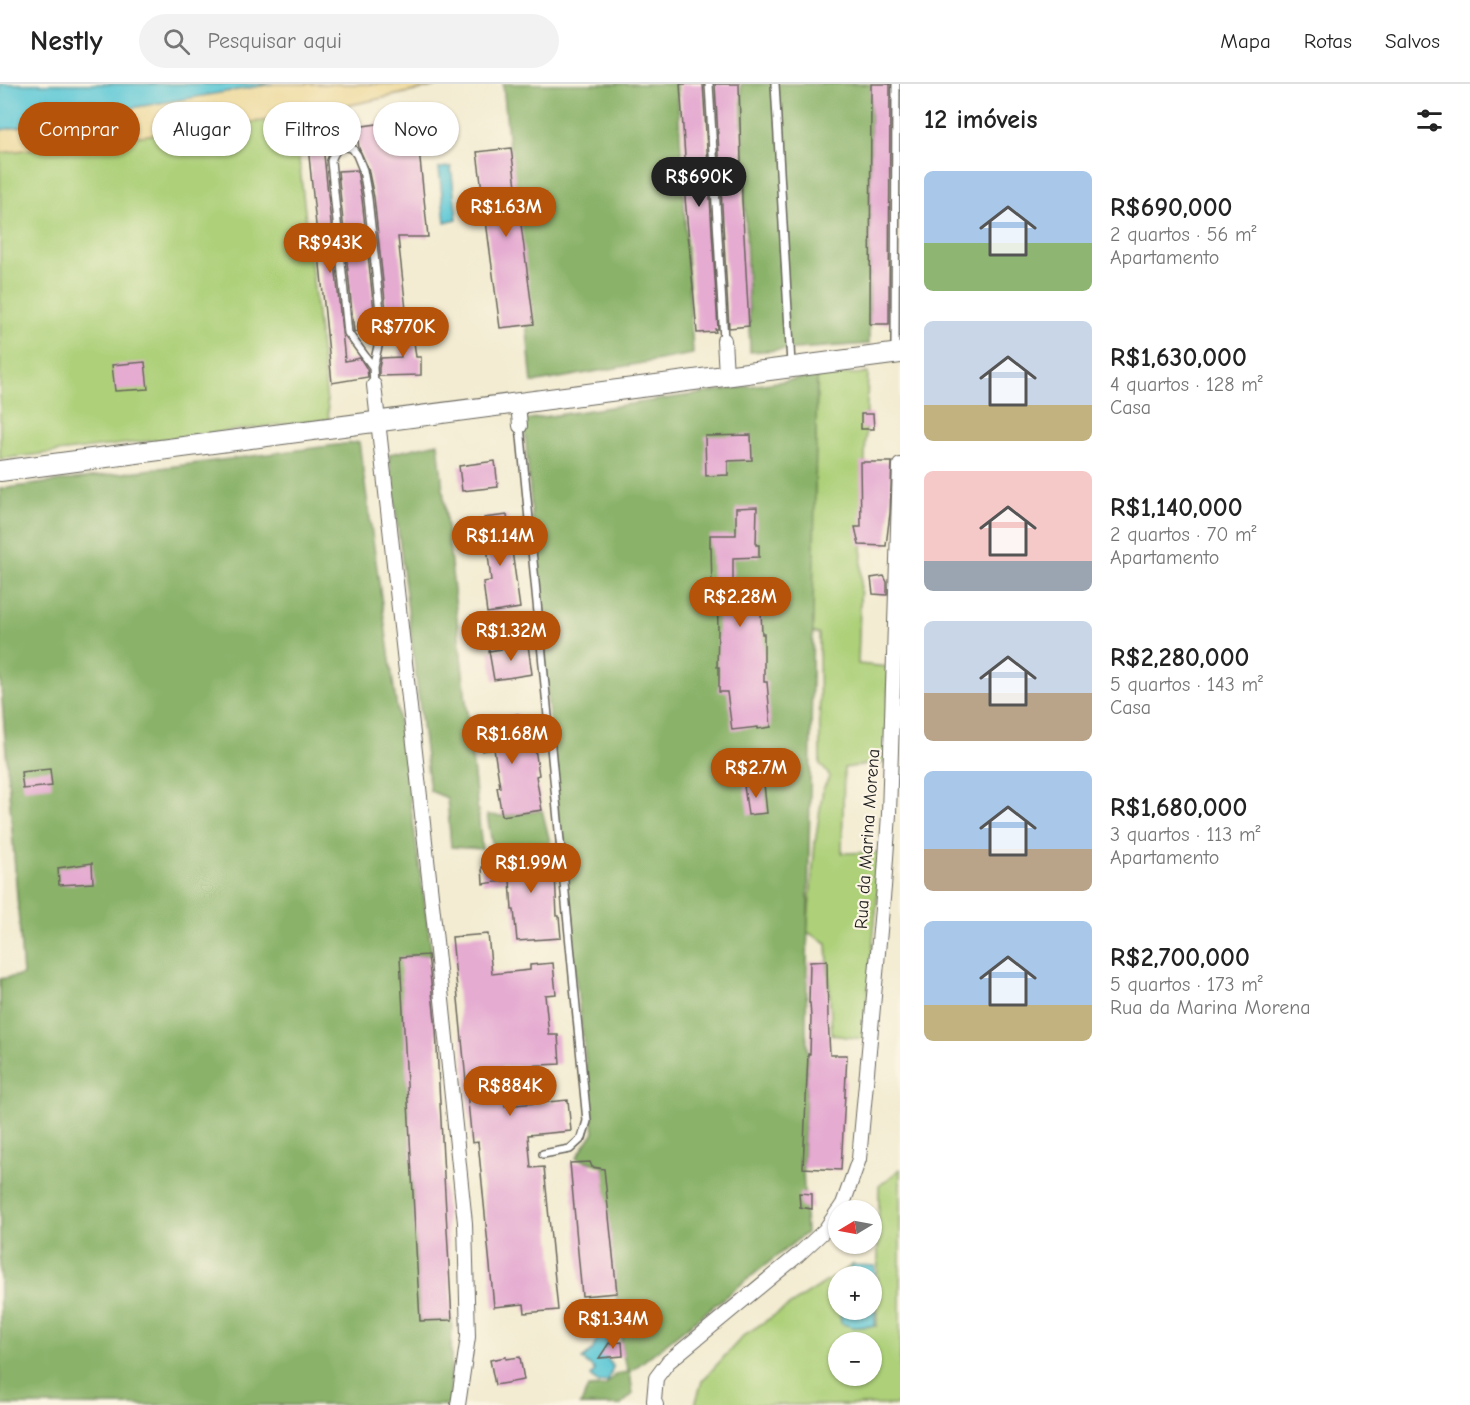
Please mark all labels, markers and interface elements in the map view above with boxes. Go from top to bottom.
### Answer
search box [139,14,559,68]
text: Nestly [30,25,103,57]
icon: search [160,25,193,58]
text: Pesquisar aqui [208,28,342,54]
text: Mapa [1220,29,1271,53]
text: Rotas [1304,29,1352,53]
text: Salvos [1385,29,1440,53]
chip: Comprar [18,102,140,156]
chip: Alugar [152,102,251,156]
chip: Filtros [263,102,361,156]
chip: Novo [373,102,459,156]
icon: filters [1413,104,1446,137]
text: 12 imóveis [924,105,1038,135]
pin: R$690K [650,157,748,208]
text: R$690K [665,165,733,188]
pin: R$1.63M [451,187,561,238]
text: R$690,000 [1110,193,1232,223]
text: R$1.63M [470,195,542,218]
icon: home [972,195,1044,267]
pin: R$943K [281,223,379,274]
text: 2 quartos · 56 m² [1110,223,1257,246]
text: R$943K [298,231,362,254]
text: Apartamento [1110,246,1219,269]
pin: R$770K [354,307,452,358]
text: R$770K [371,315,435,338]
text: R$1,630,000 [1110,343,1247,373]
icon: home [972,345,1044,417]
text: 4 quartos · 128 m² [1110,373,1263,396]
text: Casa [1110,396,1151,419]
text: R$1,140,000 [1110,493,1243,523]
icon: home [972,495,1044,567]
pin: R$1.14M [445,516,555,567]
text: 2 quartos · 70 m² [1110,523,1257,546]
text: R$1.14M [466,524,534,547]
text: Apartamento [1110,546,1219,569]
pin: R$2.28M [685,577,795,628]
text: R$2.28M [703,585,777,608]
pin: R$1.32M [456,611,566,662]
text: R$1.32M [475,619,547,642]
text: R$2,280,000 [1110,643,1249,673]
icon: home [972,645,1044,717]
text: 5 quartos · 143 m² [1110,673,1263,696]
text: Casa [1110,696,1151,719]
pin: R$1.68M [457,714,567,765]
text: R$1.68M [476,722,548,745]
pin: R$2.7M [707,748,805,799]
street label: Rua da Marina Morena [851,748,884,930]
text: R$2.7M [725,756,787,779]
text: R$1,680,000 [1110,793,1247,823]
icon: home [972,795,1044,867]
text: 3 quartos · 113 m² [1110,823,1261,846]
pin: R$1.99M [476,843,586,894]
text: Apartamento [1110,846,1219,869]
text: R$1.99M [495,851,567,874]
text: R$2,700,000 [1110,943,1250,973]
icon: home [972,945,1044,1017]
text: 5 quartos · 173 m² [1110,973,1263,996]
text: Rua da Marina Morena [1110,996,1311,1019]
pin: R$884K [461,1066,559,1117]
text: R$884K [478,1074,542,1097]
north arrow [828,1200,882,1254]
map controls [828,1200,882,1386]
button: + [828,1266,882,1320]
pin: R$1.34M [558,1299,668,1350]
text: R$1.34M [578,1307,648,1330]
button: − [828,1332,882,1386]

